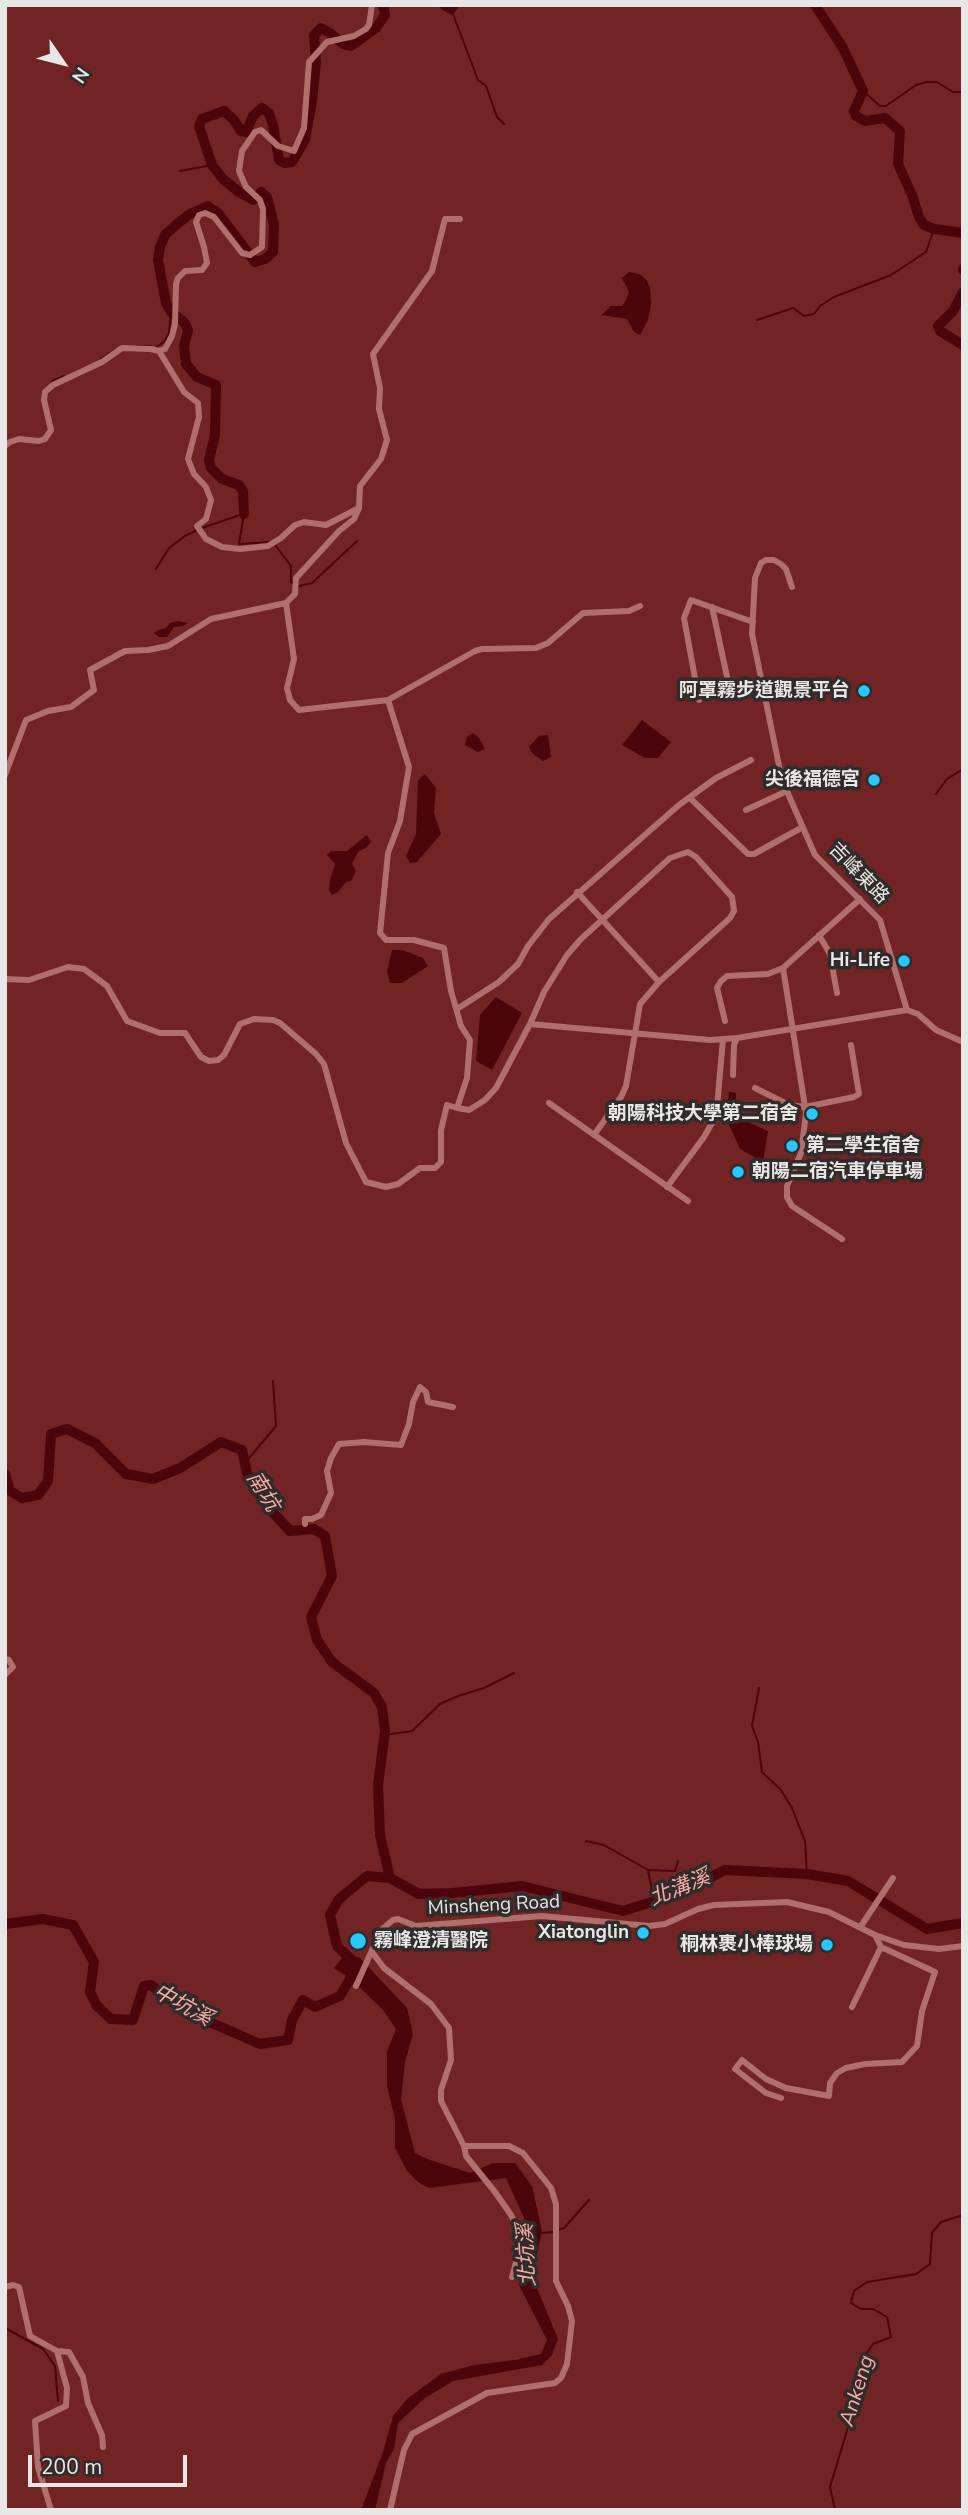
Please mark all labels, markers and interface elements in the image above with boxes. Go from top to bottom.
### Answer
north arrow [28,28,98,98]
text: N [65,62,95,88]
place label: 阿罩霧步道觀景平台 [679,680,850,702]
marker: 阿罩霧步道觀景平台 [856,683,872,699]
place label: 尖後福德宮 [765,769,860,791]
marker: 尖後福德宮 [866,772,882,788]
street label: 吉峰東路 [823,839,893,909]
place label: Hi-Life [830,950,890,972]
marker: Hi-Life [896,953,912,969]
place label: 朝陽科技大學第二宿舍 [608,1103,798,1125]
marker: 朝陽科技大學第二宿舍 [804,1106,820,1122]
place label: 第二學生宿舍 [806,1135,920,1157]
marker: 第二學生宿舍 [784,1138,800,1154]
place label: 朝陽二宿汽車停車場 [752,1161,923,1183]
marker: 朝陽二宿汽車停車場 [730,1164,746,1180]
water label: 南坑 [240,1468,284,1516]
water label: 北溝溪 [646,1866,714,1912]
street label: Minsheng Road [427,1891,561,1921]
place label: Xiatonglin [538,1922,629,1944]
marker: Xiatonglin [635,1925,651,1941]
place label: 霧峰澄清醫院 [374,1930,488,1952]
marker: 霧峰澄清醫院 [348,1931,368,1951]
place label: 桐林裹小棒球場 [680,1934,813,1956]
marker: 桐林裹小棒球場 [819,1937,835,1953]
water label: 中坑溪 [148,1980,216,2032]
water label: 北坑溪 [514,2223,542,2287]
water label: Ankeng [835,2352,881,2430]
scale bar [32,2442,191,2486]
text: 200 m [41,2453,102,2481]

